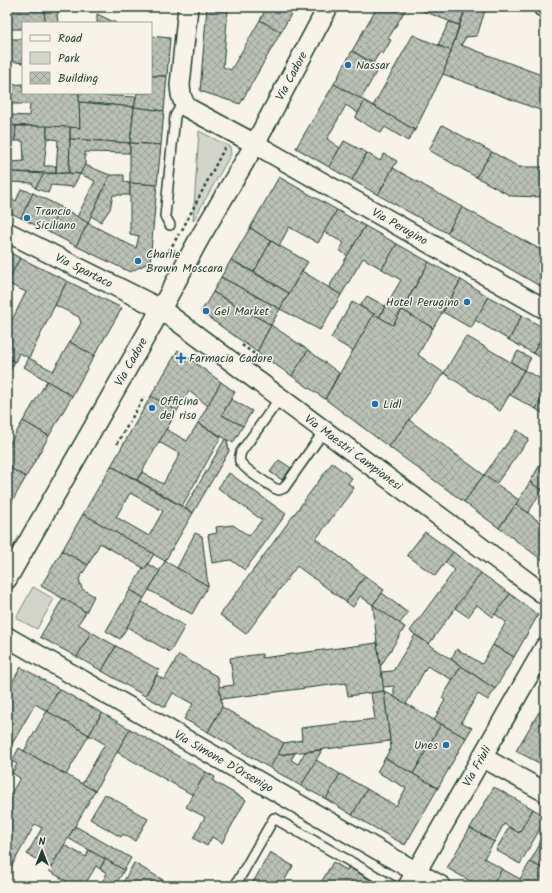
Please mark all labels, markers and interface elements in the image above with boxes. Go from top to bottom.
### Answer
legend [22,22,152,94]
text: Road [58,29,83,48]
street label: Via Cadore [270,47,313,104]
text: Park [58,49,80,68]
place label: Nassar [356,56,391,75]
marker: Nassar [343,60,353,70]
text: Building [58,69,98,88]
place label: Trancio Siciliano [35,202,76,235]
street label: Via Perugino [368,203,431,250]
marker: Trancio Siciliano [22,213,32,223]
place label: Charlie Brown Moscara [146,245,223,278]
street label: Via Spartaco [52,248,116,293]
marker: Charlie Brown Moscara [133,256,143,266]
place label: Hotel Perugino [386,293,459,312]
marker: Hotel Perugino [462,297,472,307]
place label: Gel Market [214,302,270,321]
marker: Gel Market [201,306,211,316]
street label: Via Cadore [109,333,153,390]
place label: Farmacia Cadore [189,349,273,368]
marker: Farmacia Cadore [176,353,186,363]
place label: Officina del riso [160,392,199,425]
place label: Lidl [383,395,401,414]
marker: Lidl [370,399,380,409]
marker: Officina del riso [147,403,157,413]
street label: Via Maestri Campionesi [300,409,407,496]
street label: Via Simone D'Orsenigo [170,725,277,798]
place label: Unes [414,736,438,755]
marker: Unes [441,740,451,750]
street label: Via Friuli [457,741,496,790]
north arrow [22,831,62,871]
text: N [39,833,46,851]

